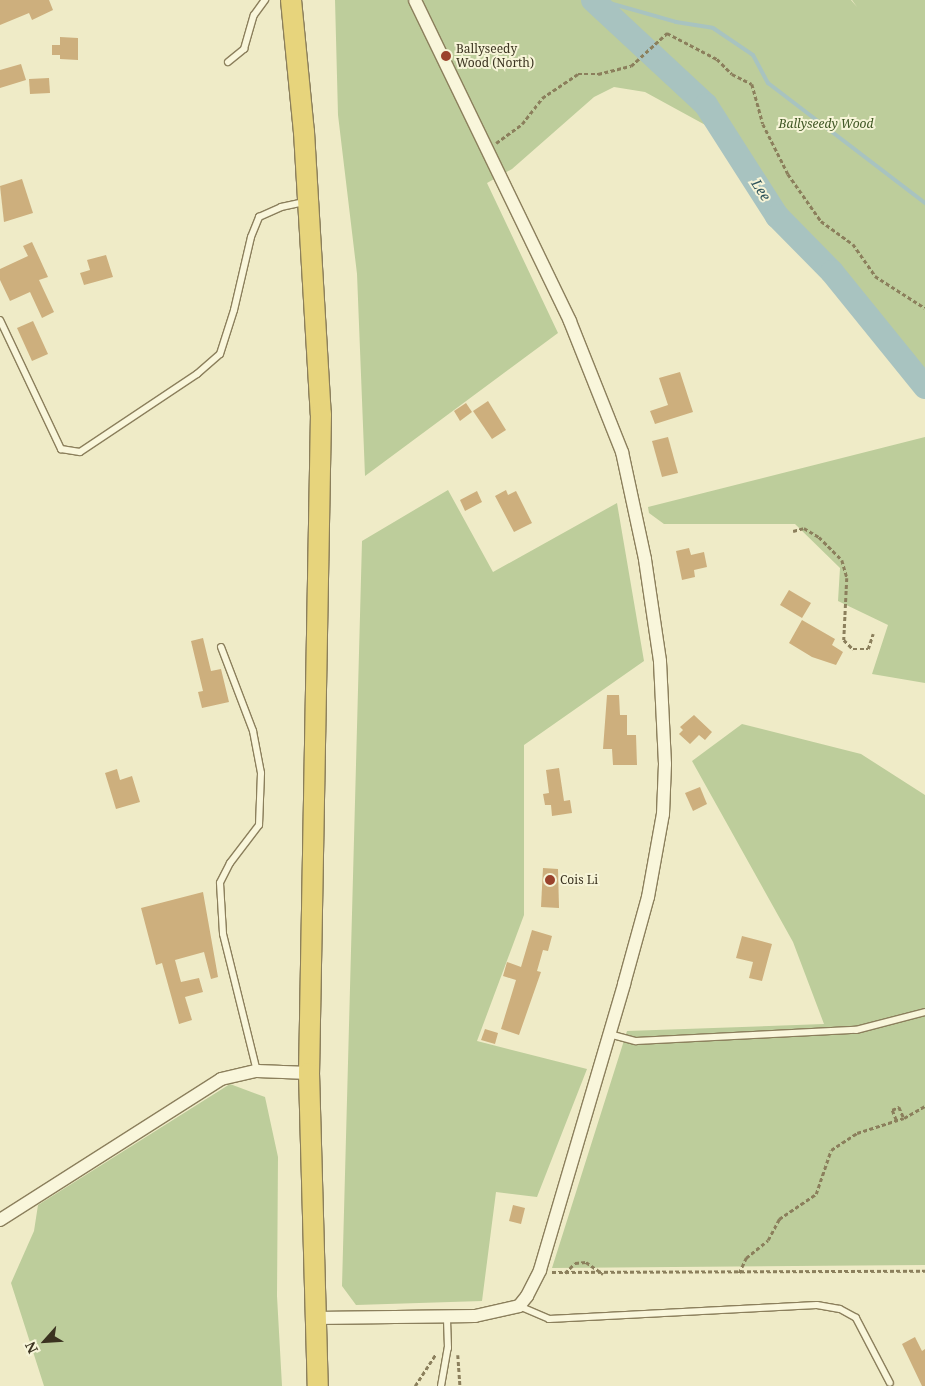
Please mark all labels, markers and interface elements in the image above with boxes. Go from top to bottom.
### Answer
place label: Ballyseedy Wood (North) [456,42,534,70]
marker: Ballyseedy Wood (North) [440,50,452,62]
park label: Ballyseedy Wood [779,117,873,131]
water label: Lee [748,176,774,204]
place label: Cois Li [560,873,598,887]
marker: Cois Li [544,874,556,886]
north arrow [20,1316,70,1366]
text: N [20,1339,42,1357]

